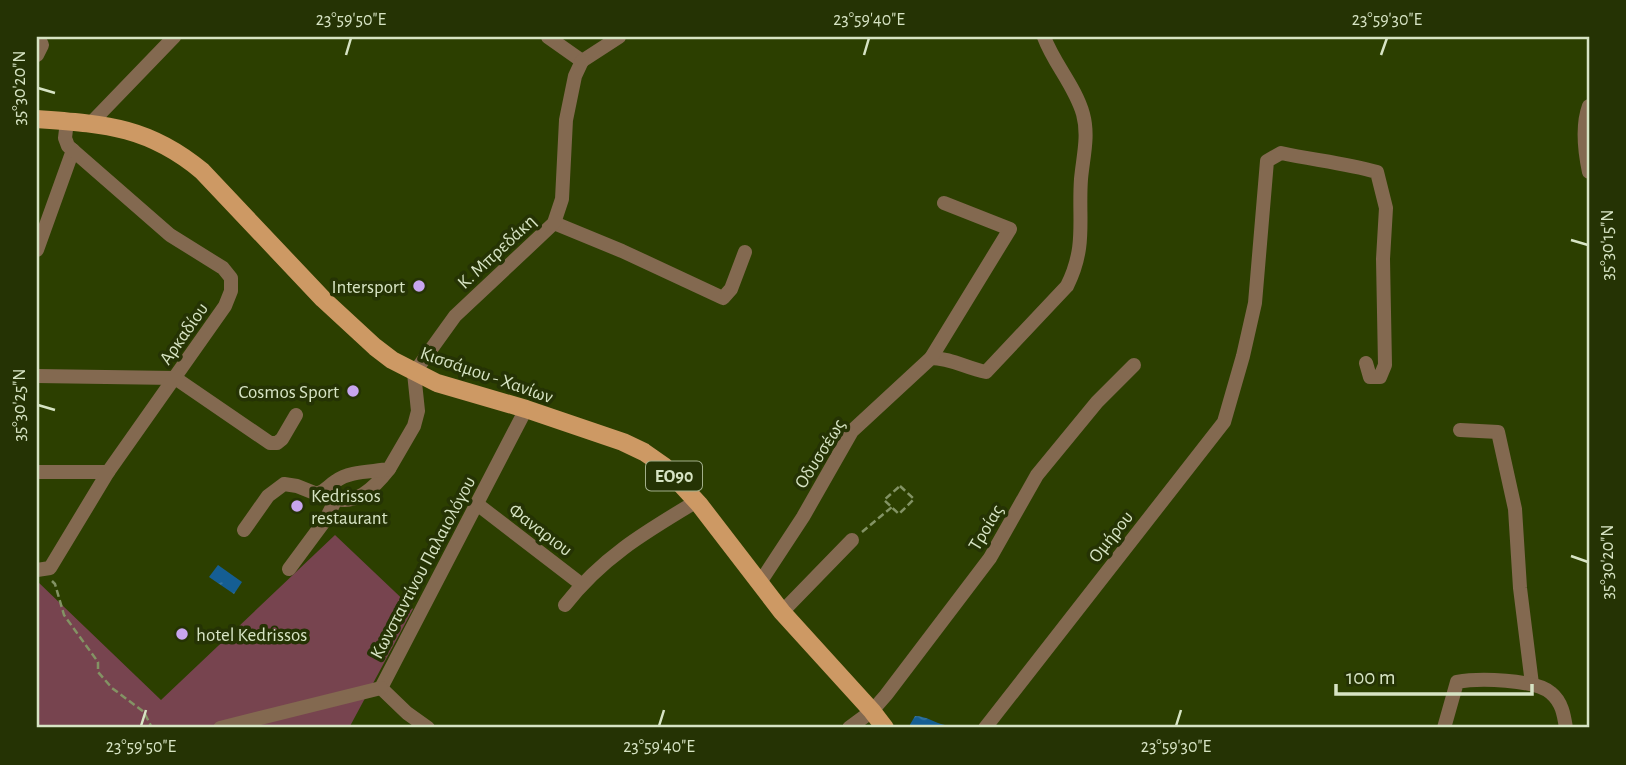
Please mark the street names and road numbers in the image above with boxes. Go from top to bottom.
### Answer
street label: Κ. Μπρεδάκη [454,211,540,293]
street label: Αρκαδίου [156,299,212,368]
street label: Κισσάμου - Χανίων [418,344,555,407]
street label: Οδυσσέως [792,416,849,492]
road number: ΕΟ90 [646,462,702,490]
street label: Κωνσταντίνου Παλαιολόγου [367,473,479,662]
street label: Φαναριου [505,500,575,560]
street label: Τροίας [965,501,1007,554]
street label: Ομήρου [1085,508,1137,566]

